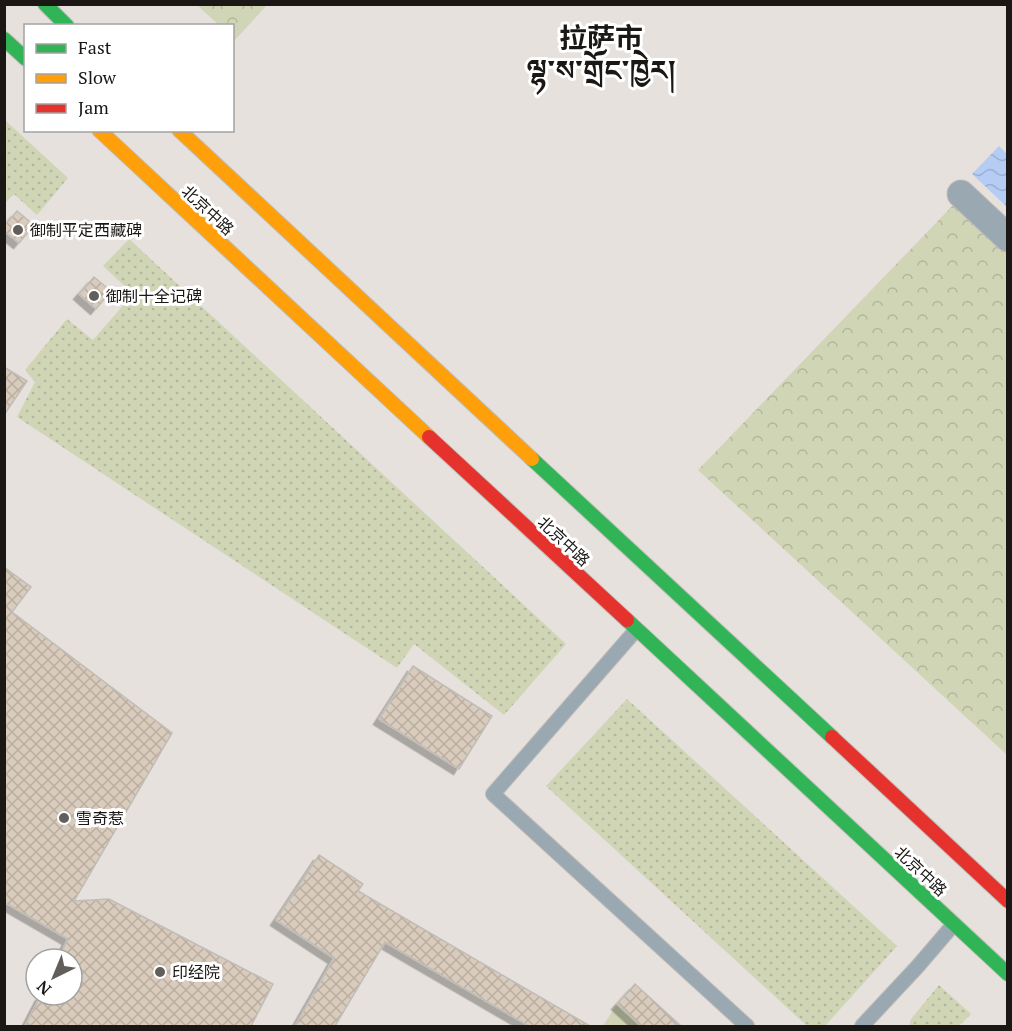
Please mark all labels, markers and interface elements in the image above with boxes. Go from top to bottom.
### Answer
district label: 拉萨市 ལྷ་ས་གྲོང་ཁྱེར། [526,19,676,95]
legend [24,24,234,132]
text: Fast [78,35,112,59]
text: Slow [78,65,117,89]
text: Jam [78,95,109,119]
street label: 北京中路 [177,180,239,240]
place label: 御制平定西藏碑 [30,219,142,241]
marker: 御制平定西藏碑 [11,223,25,237]
place label: 御制十全记碑 [106,285,202,307]
marker: 御制十全记碑 [87,289,101,303]
street label: 北京中路 [533,511,595,571]
place label: 雪奇惹 [76,807,124,829]
marker: 雪奇惹 [57,811,71,825]
street label: 北京中路 [890,841,952,901]
north arrow [24,947,84,1007]
place label: 印经院 [172,961,220,983]
marker: 印经院 [153,965,167,979]
text: N [32,976,56,1000]

